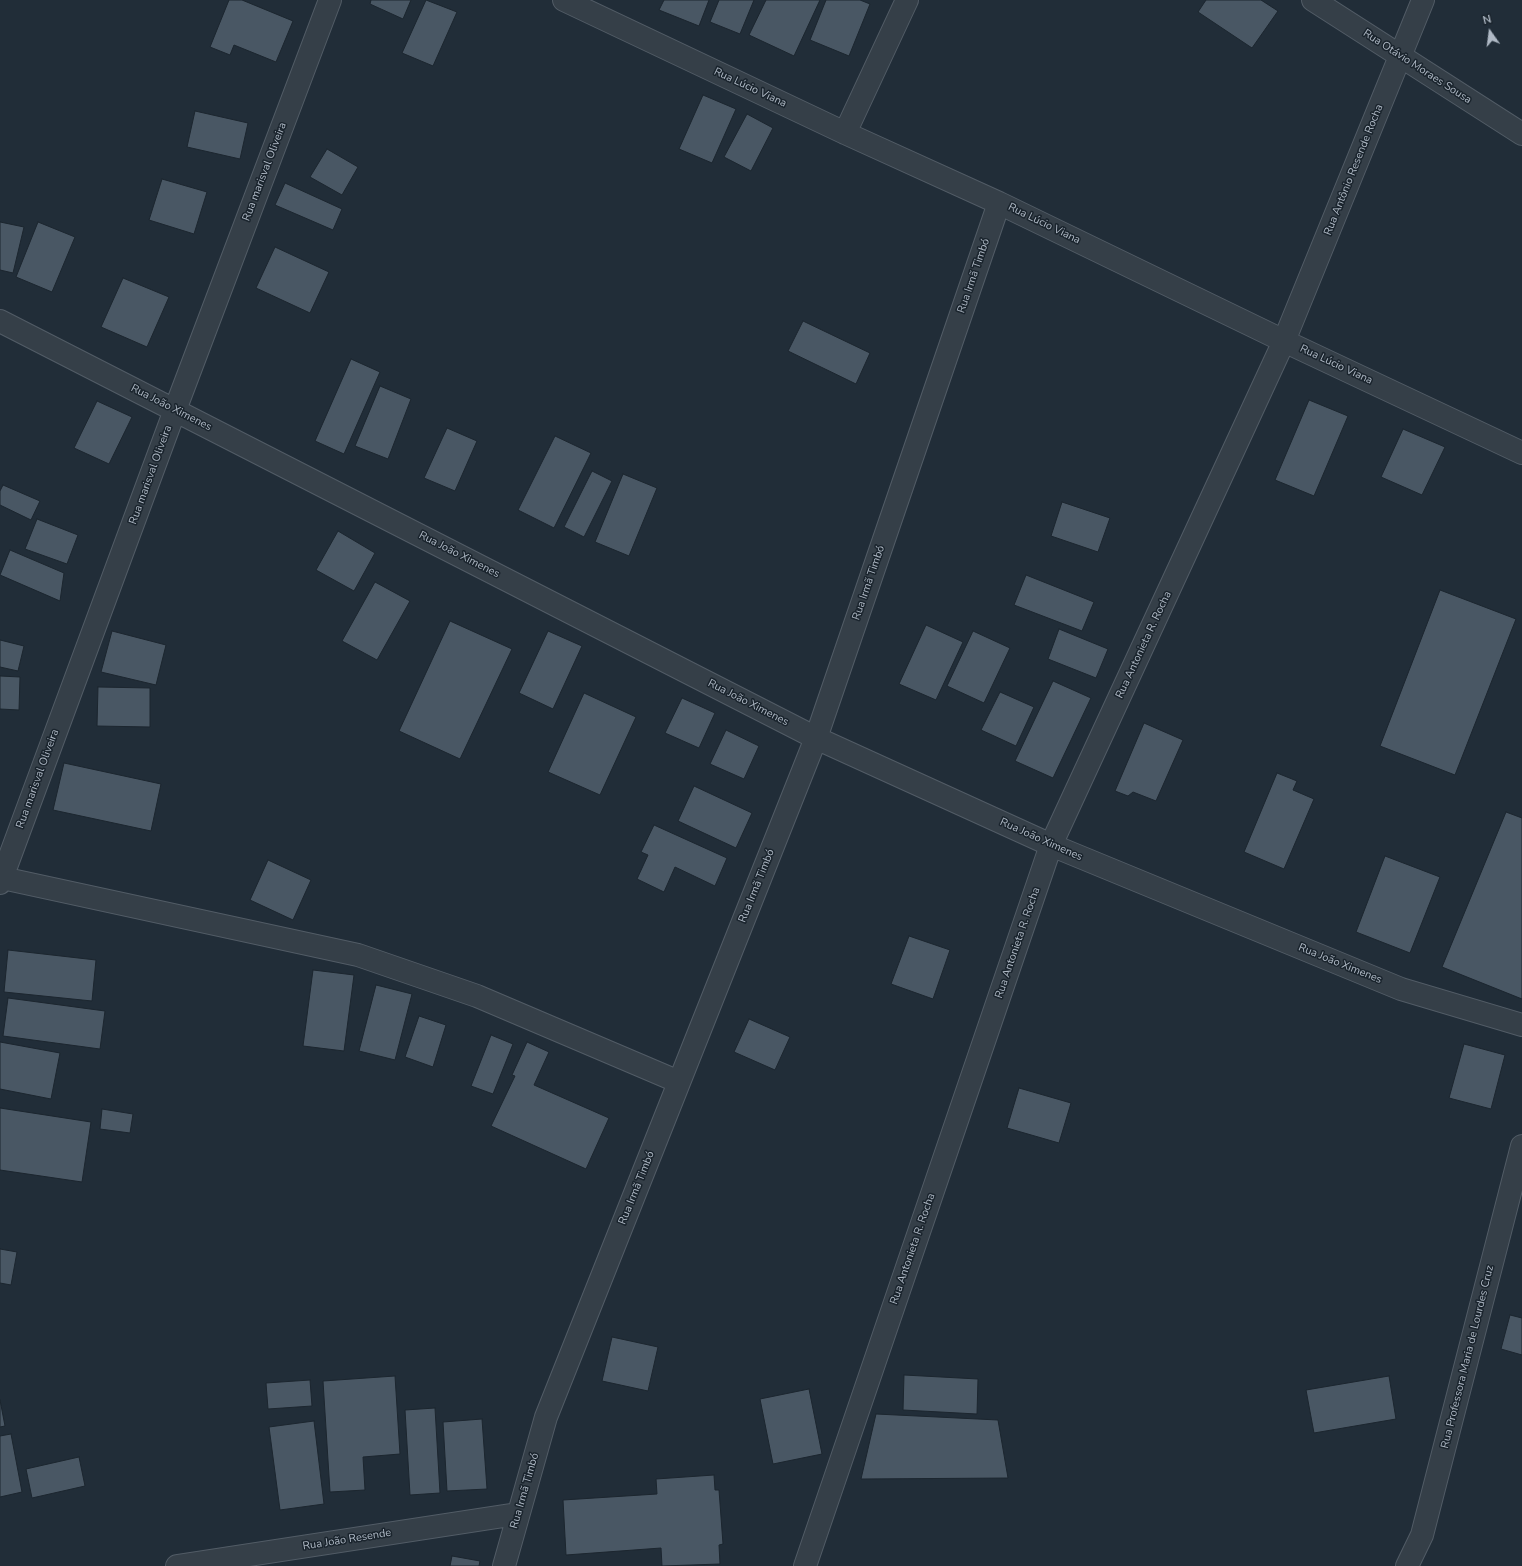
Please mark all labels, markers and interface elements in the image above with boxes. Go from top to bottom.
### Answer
north arrow [1470,12,1510,52]
text: N [1481,12,1493,28]
street label: Rua Otávio Moraes Sousa [1360,27,1474,107]
street label: Rua Lúcio Viana [711,65,789,111]
street label: Rua Antônio Resende Rocha [1322,103,1386,237]
street label: Rua marisval Oliveira [240,121,290,223]
street label: Rua Lúcio Viana [1006,201,1082,247]
street label: Rua Irmã Timbó [955,237,993,315]
street label: Rua Lúcio Viana [1297,342,1375,388]
street label: Rua João Ximenes [128,382,214,434]
street label: Rua marisval Oliveira [127,424,175,526]
street label: Rua João Ximenes [416,529,502,581]
street label: Rua Irmã Timbó [850,544,888,622]
street label: Rua Antonieta R. Rocha [1113,589,1175,701]
street label: Rua João Ximenes [705,677,791,729]
street label: Rua marisval Oliveira [14,728,62,830]
street label: Rua João Ximenes [998,816,1084,864]
street label: Rua Irmã Timbó [736,847,778,925]
street label: Rua Antonieta R. Rocha [993,886,1043,1000]
street label: Rua João Ximenes [1296,941,1384,987]
street label: Rua Irmã Timbó [616,1149,658,1227]
street label: Rua Antonieta R. Rocha [888,1192,938,1306]
street label: Rua Professora Maria de Lourdes Cruz [1439,1264,1497,1450]
street label: Rua Irmã Timbó [508,1452,542,1530]
street label: Rua João Resende [302,1526,392,1554]

